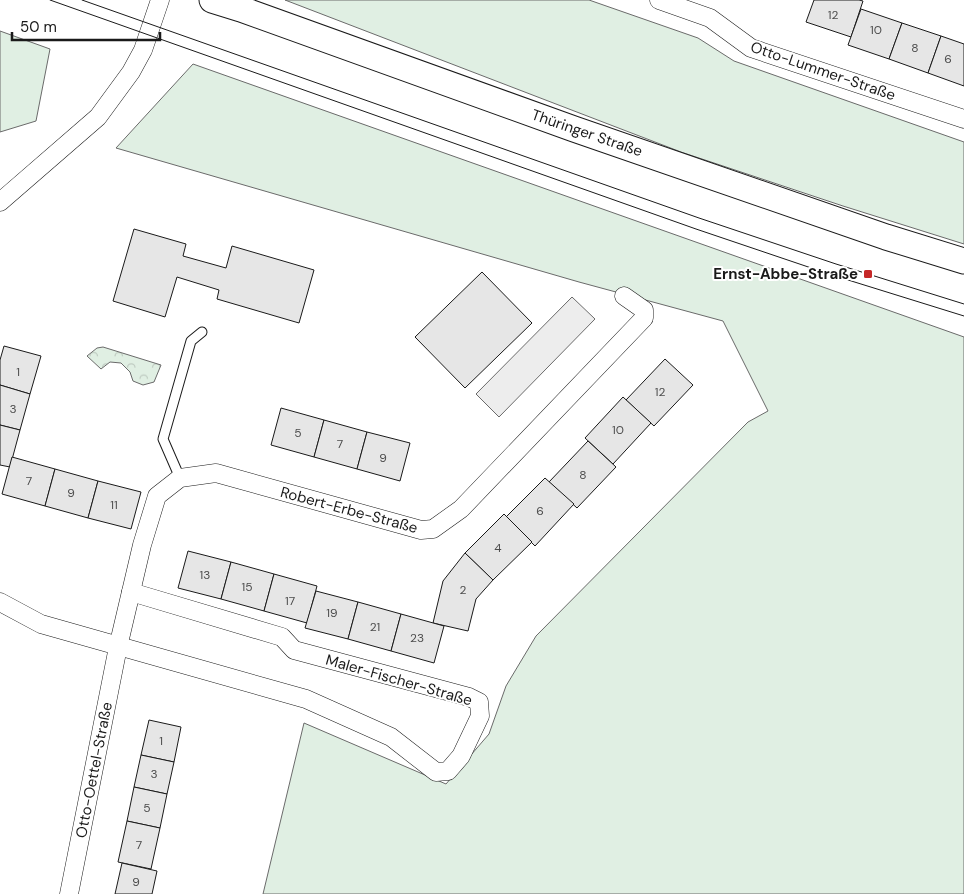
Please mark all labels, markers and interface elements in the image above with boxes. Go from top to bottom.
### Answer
house number: 12 [828,7,838,23]
scale bar [12,10,160,42]
text: 50 m [20,17,57,37]
house number: 10 [870,22,882,38]
street label: Otto-Lummer-Straße [748,37,898,105]
house number: 8 [911,40,919,56]
house number: 6 [944,51,952,67]
street label: Thüringer Straße [529,105,645,161]
place label: Ernst-Abbe-Straße [713,264,858,284]
marker: Ernst-Abbe-Straße [862,268,874,280]
house number: 1 [16,364,20,380]
house number: 12 [655,384,665,400]
house number: 3 [9,401,17,417]
house number: 10 [612,422,624,438]
house number: 5 [294,425,302,441]
house number: 7 [337,436,343,452]
house number: 9 [379,450,387,466]
house number: 8 [579,467,587,483]
house number: 7 [26,473,32,489]
street label: Robert-Erbe-Straße [278,482,420,538]
house number: 9 [67,485,75,501]
house number: 11 [110,497,118,513]
house number: 6 [536,503,544,519]
house number: 4 [494,540,502,556]
house number: 13 [200,567,210,583]
house number: 15 [241,579,253,595]
house number: 2 [460,582,467,598]
house number: 17 [285,593,295,609]
house number: 19 [326,605,338,621]
house number: 21 [370,619,380,635]
house number: 23 [410,630,424,646]
street label: Maler-Fischer-Straße [323,650,475,710]
street label: Otto-Oettel-Straße [71,700,117,840]
house number: 1 [159,733,163,749]
house number: 3 [150,766,158,782]
house number: 5 [143,800,151,816]
house number: 7 [136,837,142,853]
house number: 9 [132,874,140,890]

